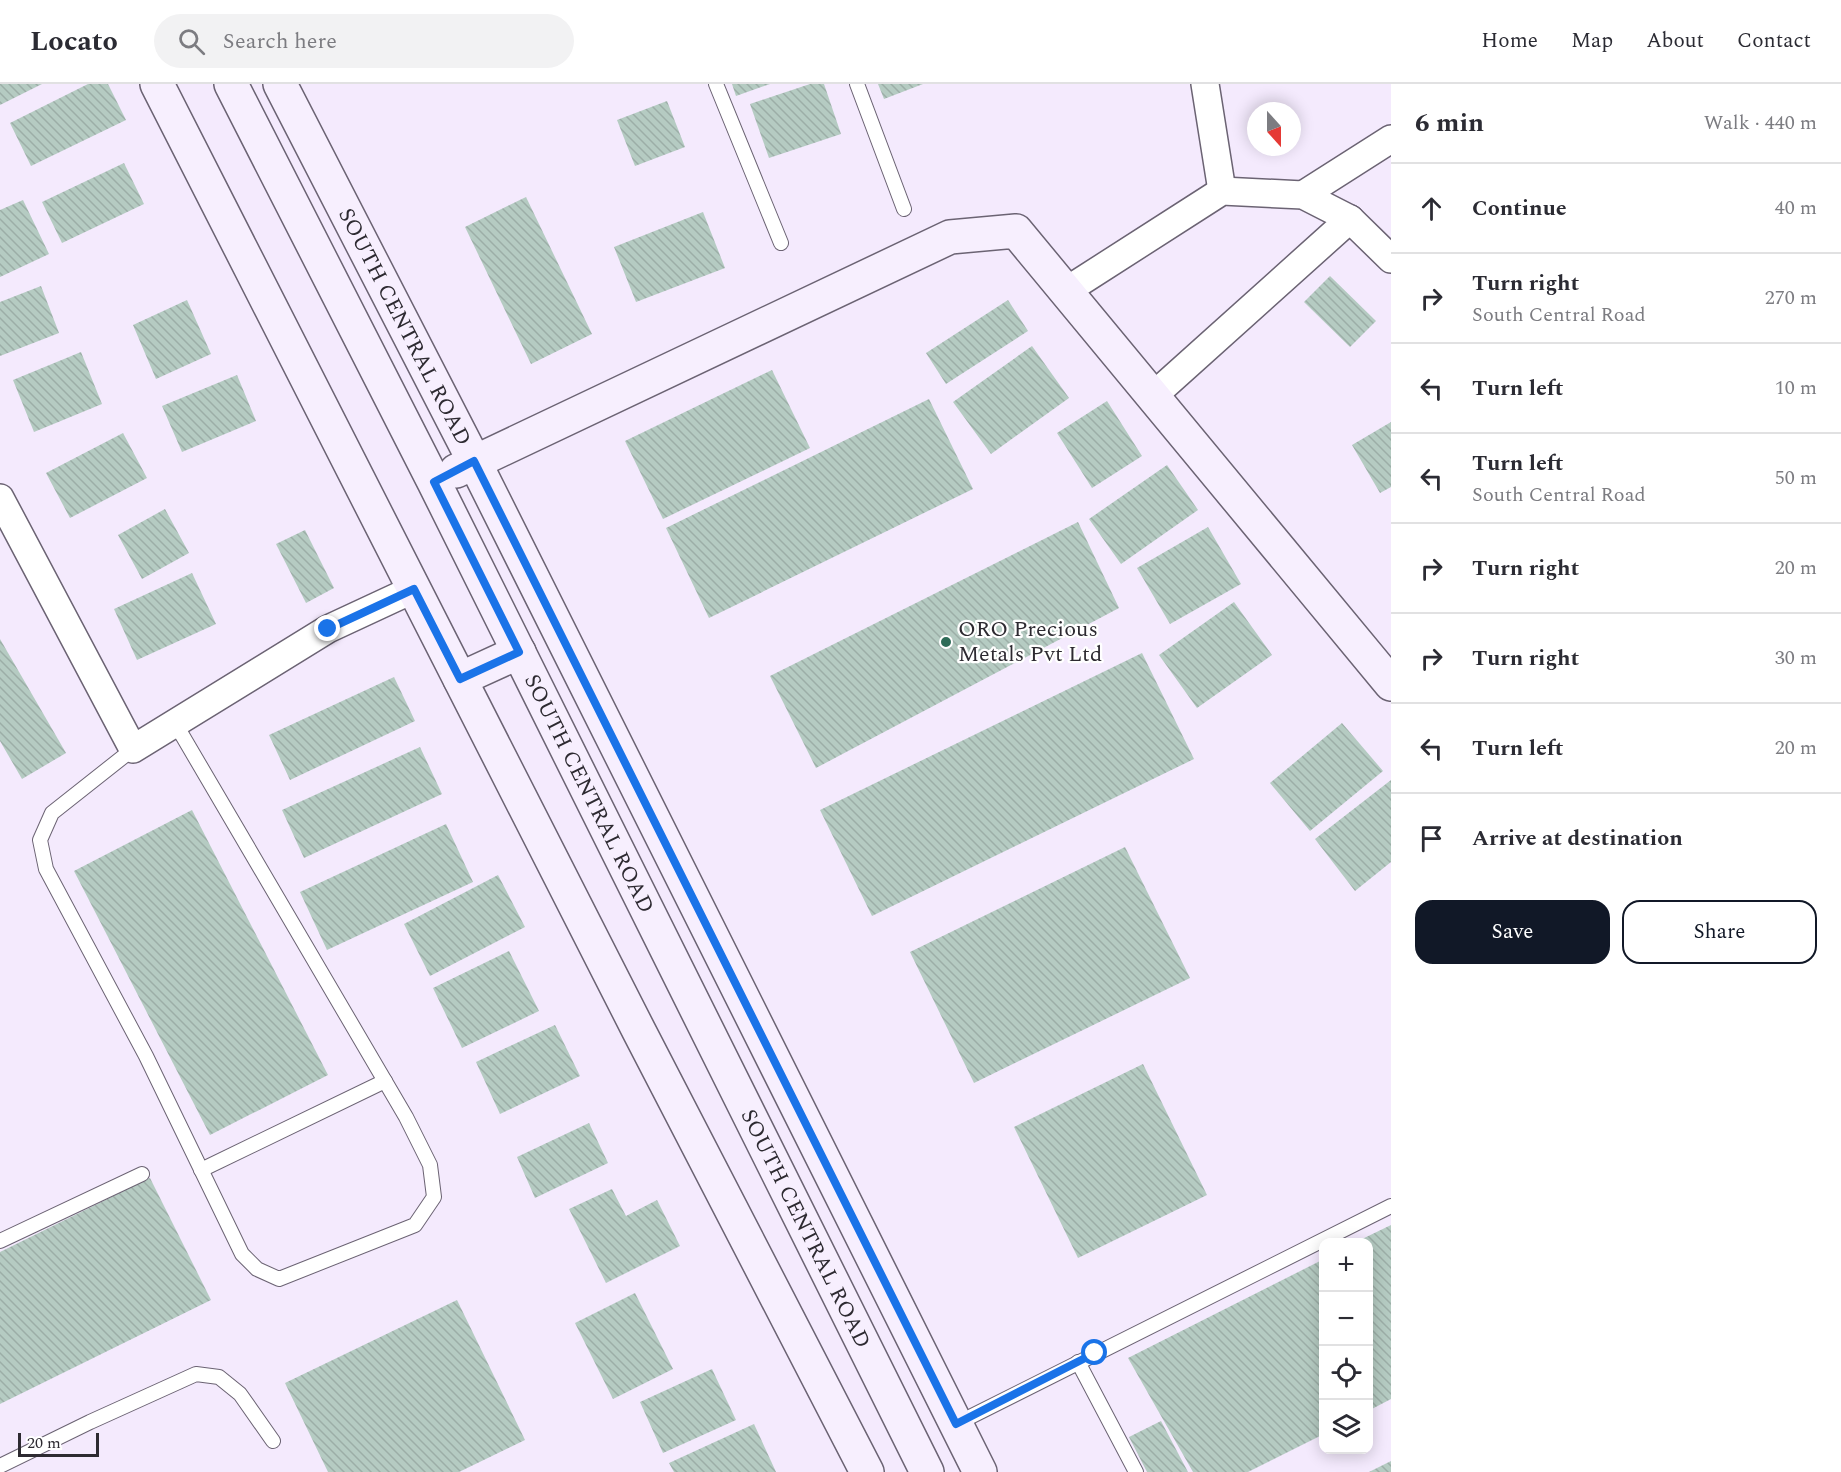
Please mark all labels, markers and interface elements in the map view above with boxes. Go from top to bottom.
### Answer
search box [154,14,574,68]
text: Locato [30,20,118,63]
icon: search [175,25,208,58]
text: Search here [223,25,337,58]
text: Home [1481,25,1538,57]
text: Map [1571,25,1613,57]
text: About [1646,25,1704,57]
text: Contact [1737,25,1811,57]
north arrow [1247,102,1301,156]
text: 6 min [1415,103,1484,143]
text: Walk · 440 m [1704,108,1817,138]
icon: ahead [1415,192,1448,225]
text: Continue [1472,192,1567,225]
text: 40 m [1775,193,1817,223]
street label: SOUTH CENTRAL ROAD [330,202,480,452]
text: Turn right [1472,267,1579,300]
icon: right [1415,282,1448,315]
text: 270 m [1765,283,1817,313]
text: South Central Road [1472,300,1646,330]
icon: left [1415,372,1448,405]
text: Turn left [1472,372,1564,405]
text: 10 m [1775,373,1817,403]
text: Turn left [1472,447,1564,480]
icon: left [1415,462,1448,495]
text: 50 m [1775,463,1817,493]
text: South Central Road [1472,480,1646,510]
icon: right [1415,552,1448,585]
text: Turn right [1472,552,1579,585]
text: 20 m [1775,553,1817,583]
place label: ORO Precious Metals Pvt Ltd [958,613,1102,671]
route end [314,615,340,641]
marker: ORO Precious Metals Pvt Ltd [939,635,953,649]
icon: right [1415,642,1448,675]
text: Turn right [1472,642,1579,675]
text: 30 m [1775,643,1817,673]
street label: SOUTH CENTRAL ROAD [516,668,663,919]
icon: left [1415,732,1448,765]
text: Turn left [1472,732,1564,765]
text: 20 m [1775,733,1817,763]
icon: arrive [1415,822,1448,855]
text: Arrive at destination [1472,822,1683,855]
button: Save [1415,900,1610,964]
button: Share [1622,900,1817,964]
street label: SOUTH CENTRAL ROAD [732,1103,879,1354]
map controls [1319,1238,1373,1454]
button: + [1319,1238,1373,1292]
button: − [1319,1292,1373,1346]
route start [1081,1339,1107,1365]
button: locate [1319,1346,1373,1400]
button: layers [1319,1400,1373,1454]
scale bar [18,1430,99,1458]
text: 20 m [27,1431,61,1455]

